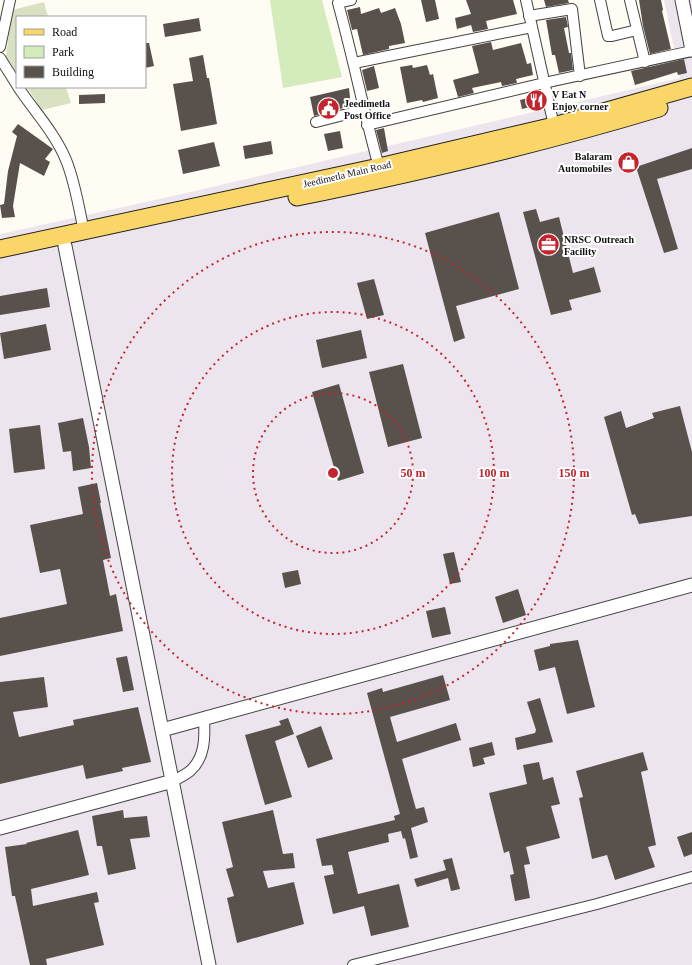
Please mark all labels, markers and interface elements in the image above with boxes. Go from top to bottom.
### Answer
legend [16,16,146,88]
text: Road [52,25,77,39]
text: Park [52,45,74,59]
text: Building [52,65,94,79]
restaurant icon: V Eat N Enjoy corner [524,87,550,113]
place label: V Eat N Enjoy corner [552,89,609,112]
public building icon: Jeedimetla Post Office [315,96,341,122]
place label: Jeedimetla Post Office [344,98,391,121]
shop icon: Balaram Automobiles [615,149,641,175]
place label: Balaram Automobiles [558,151,613,174]
street label: Jeedimetla Main Road [302,159,392,189]
office icon: NRSC Outreach Facility [536,232,562,258]
place label: NRSC Outreach Facility [564,234,635,257]
centre of rings [326,466,340,480]
text: 50 m [401,466,426,480]
text: 100 m [479,466,510,480]
text: 150 m [559,466,590,480]

